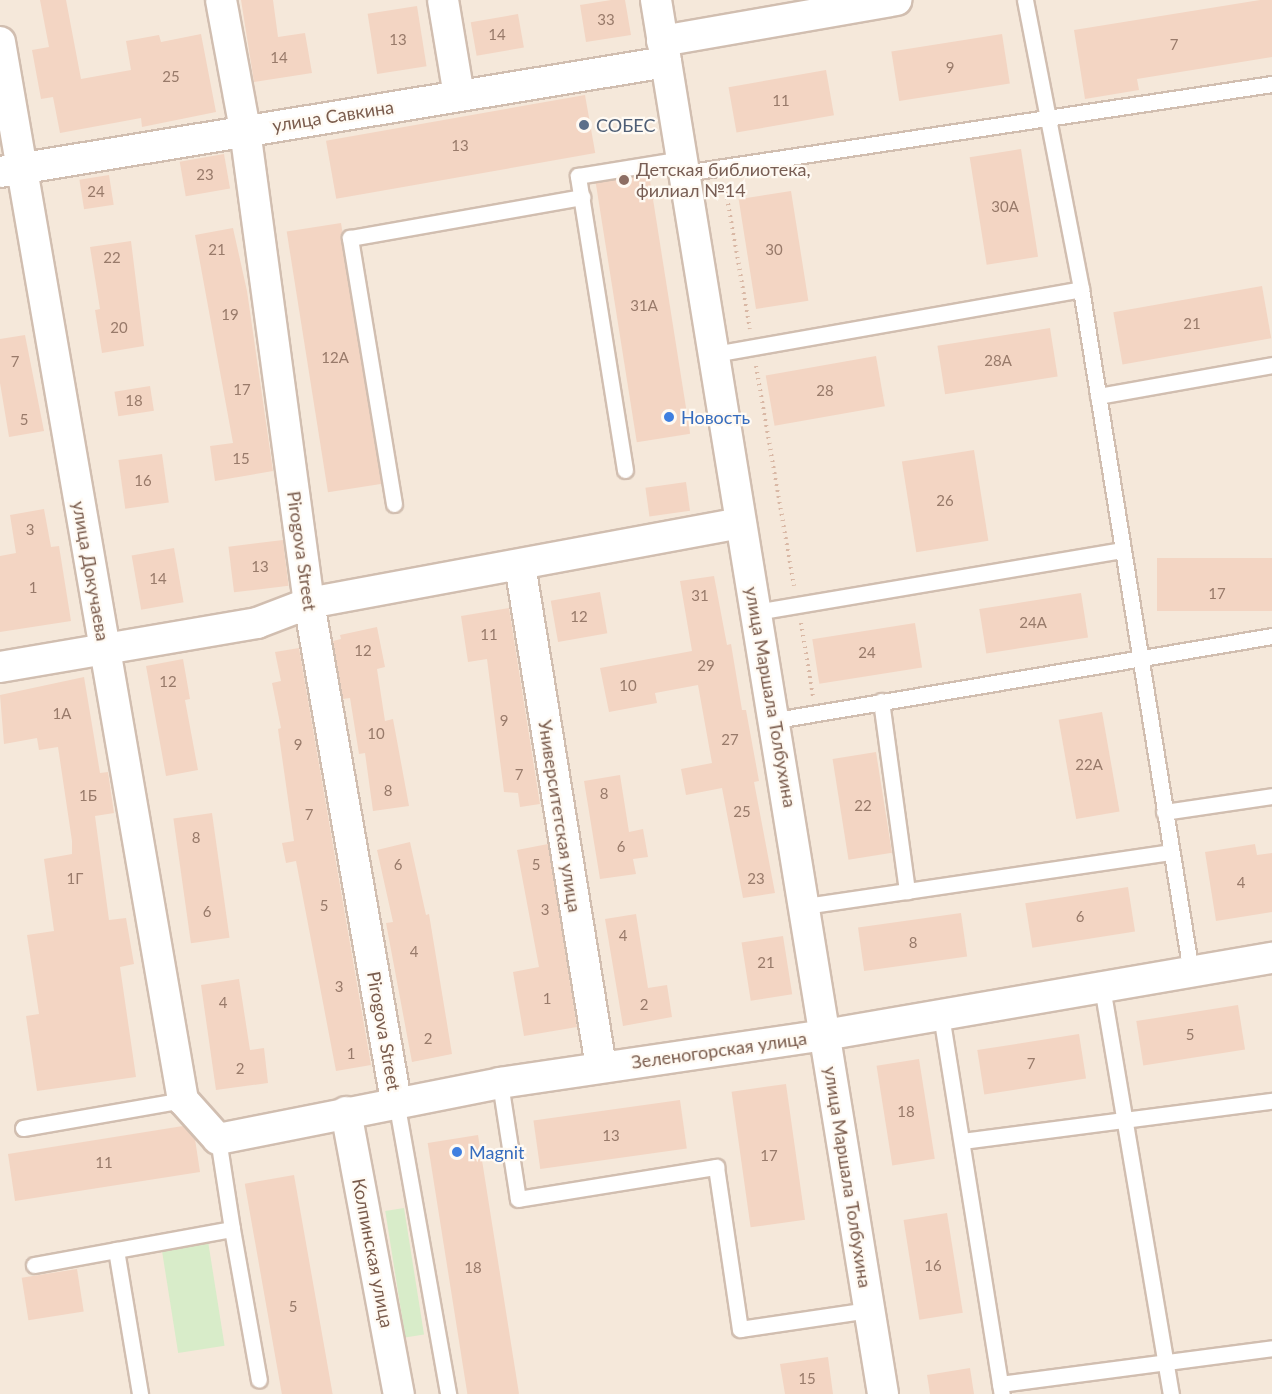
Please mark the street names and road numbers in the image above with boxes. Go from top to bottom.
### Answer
street label: улица Савкина [271,96,395,136]
street label: Pirogova Street [283,490,321,612]
street label: улица Докучаева [68,499,114,643]
street label: улица Маршала Толбухина [741,585,801,809]
street label: Университетская улица [534,718,586,914]
street label: Pirogova Street [363,970,405,1092]
street label: Зеленогорская улица [630,1027,808,1073]
street label: улица Маршала Толбухина [820,1065,876,1289]
street label: Колпинская улица [348,1176,398,1330]

